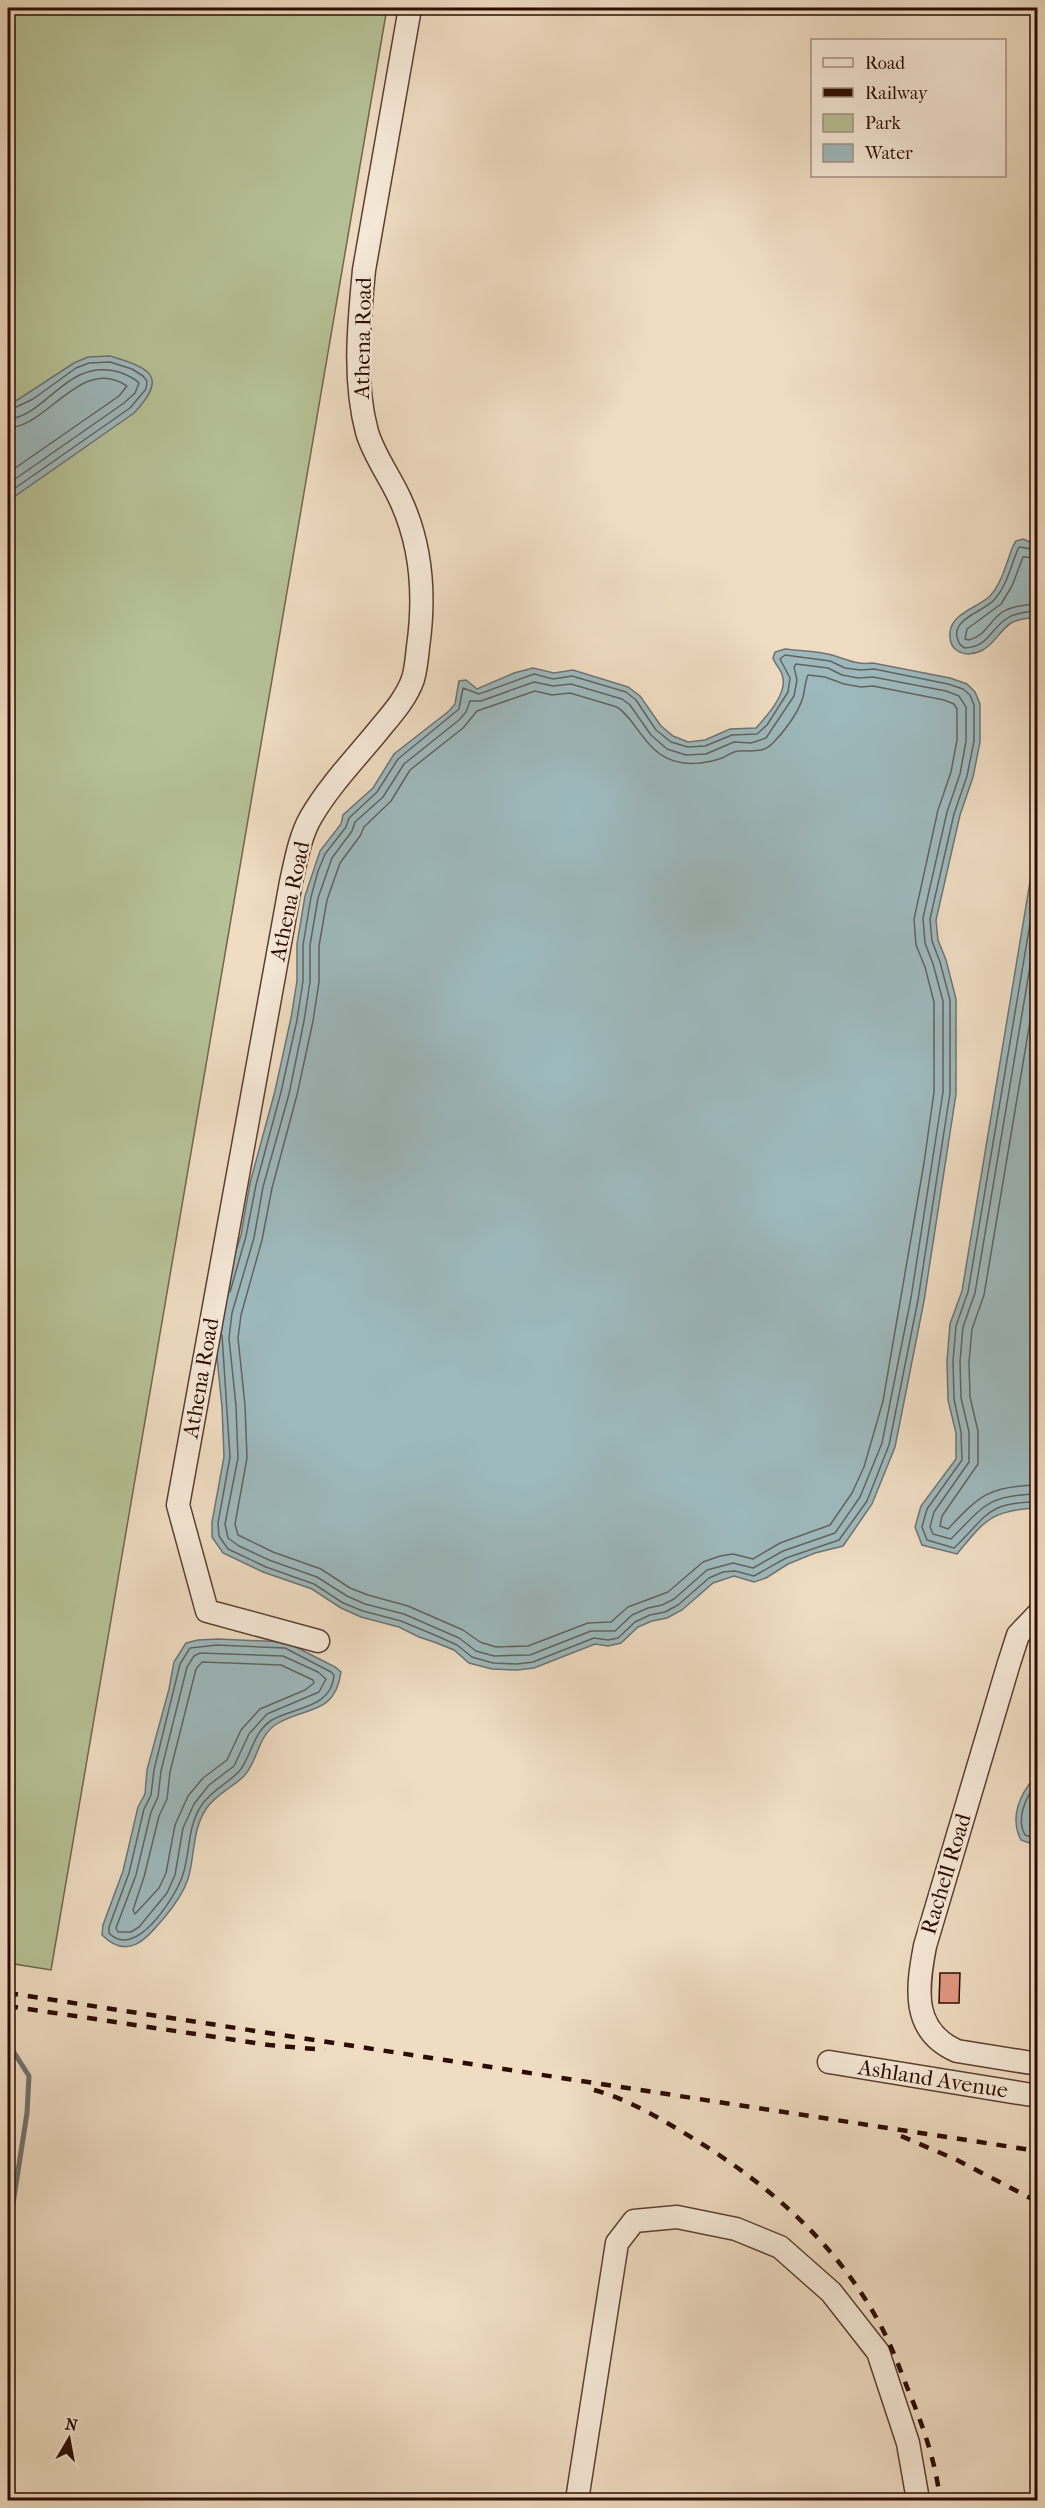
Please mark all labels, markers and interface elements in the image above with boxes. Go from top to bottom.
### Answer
legend [811,39,1006,177]
text: Road [865,53,905,74]
text: Railway [865,83,929,104]
text: Park [865,113,902,134]
text: Water [864,143,913,164]
street label: Athena Road [349,276,377,400]
street label: Athena Road [264,838,316,964]
street label: Athena Road [177,1315,225,1441]
street label: Rachell Road [915,1809,977,1938]
street label: Ashland Avenue [855,2054,1010,2104]
north arrow [39,2409,99,2469]
text: N [64,2414,80,2435]

